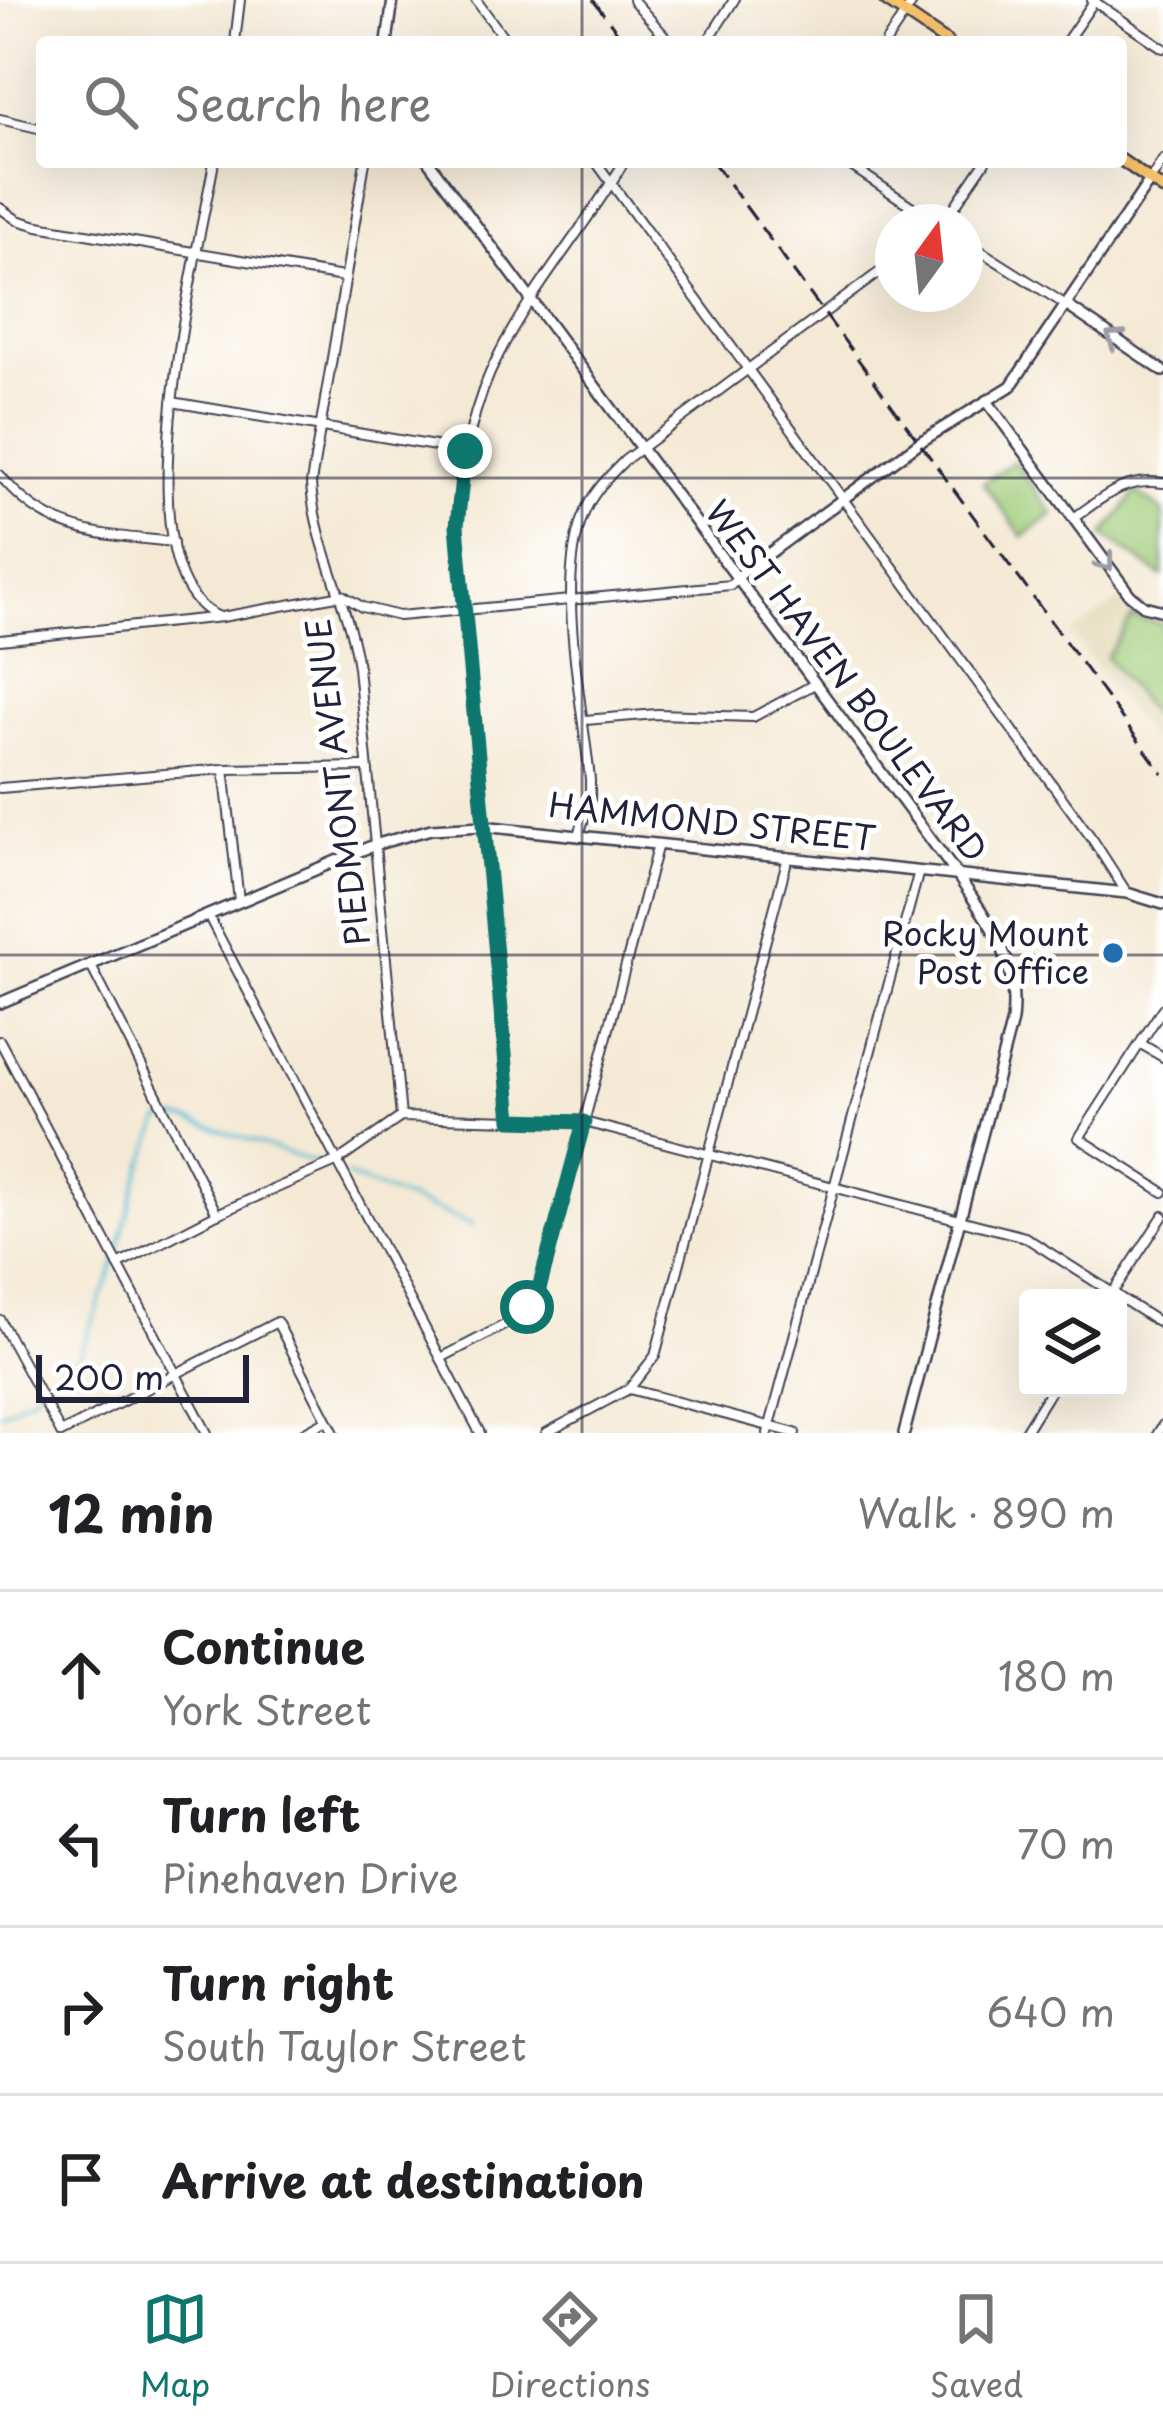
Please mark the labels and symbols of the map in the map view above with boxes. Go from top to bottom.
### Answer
north arrow [875,204,983,312]
one-way arrow [1106,331,1128,353]
route end [438,424,492,478]
street label: WEST HAVEN BOULEVARD [695,488,1001,871]
one-way arrow [1092,550,1114,571]
street label: PIEDMONT AVENUE [291,616,381,949]
street label: HAMMOND STREET [546,778,879,862]
place label: Rocky Mount Post Office [882,907,1089,995]
marker: Rocky Mount Post Office [1100,940,1126,966]
route start [500,1280,554,1334]
scale bar [36,1349,249,1402]

